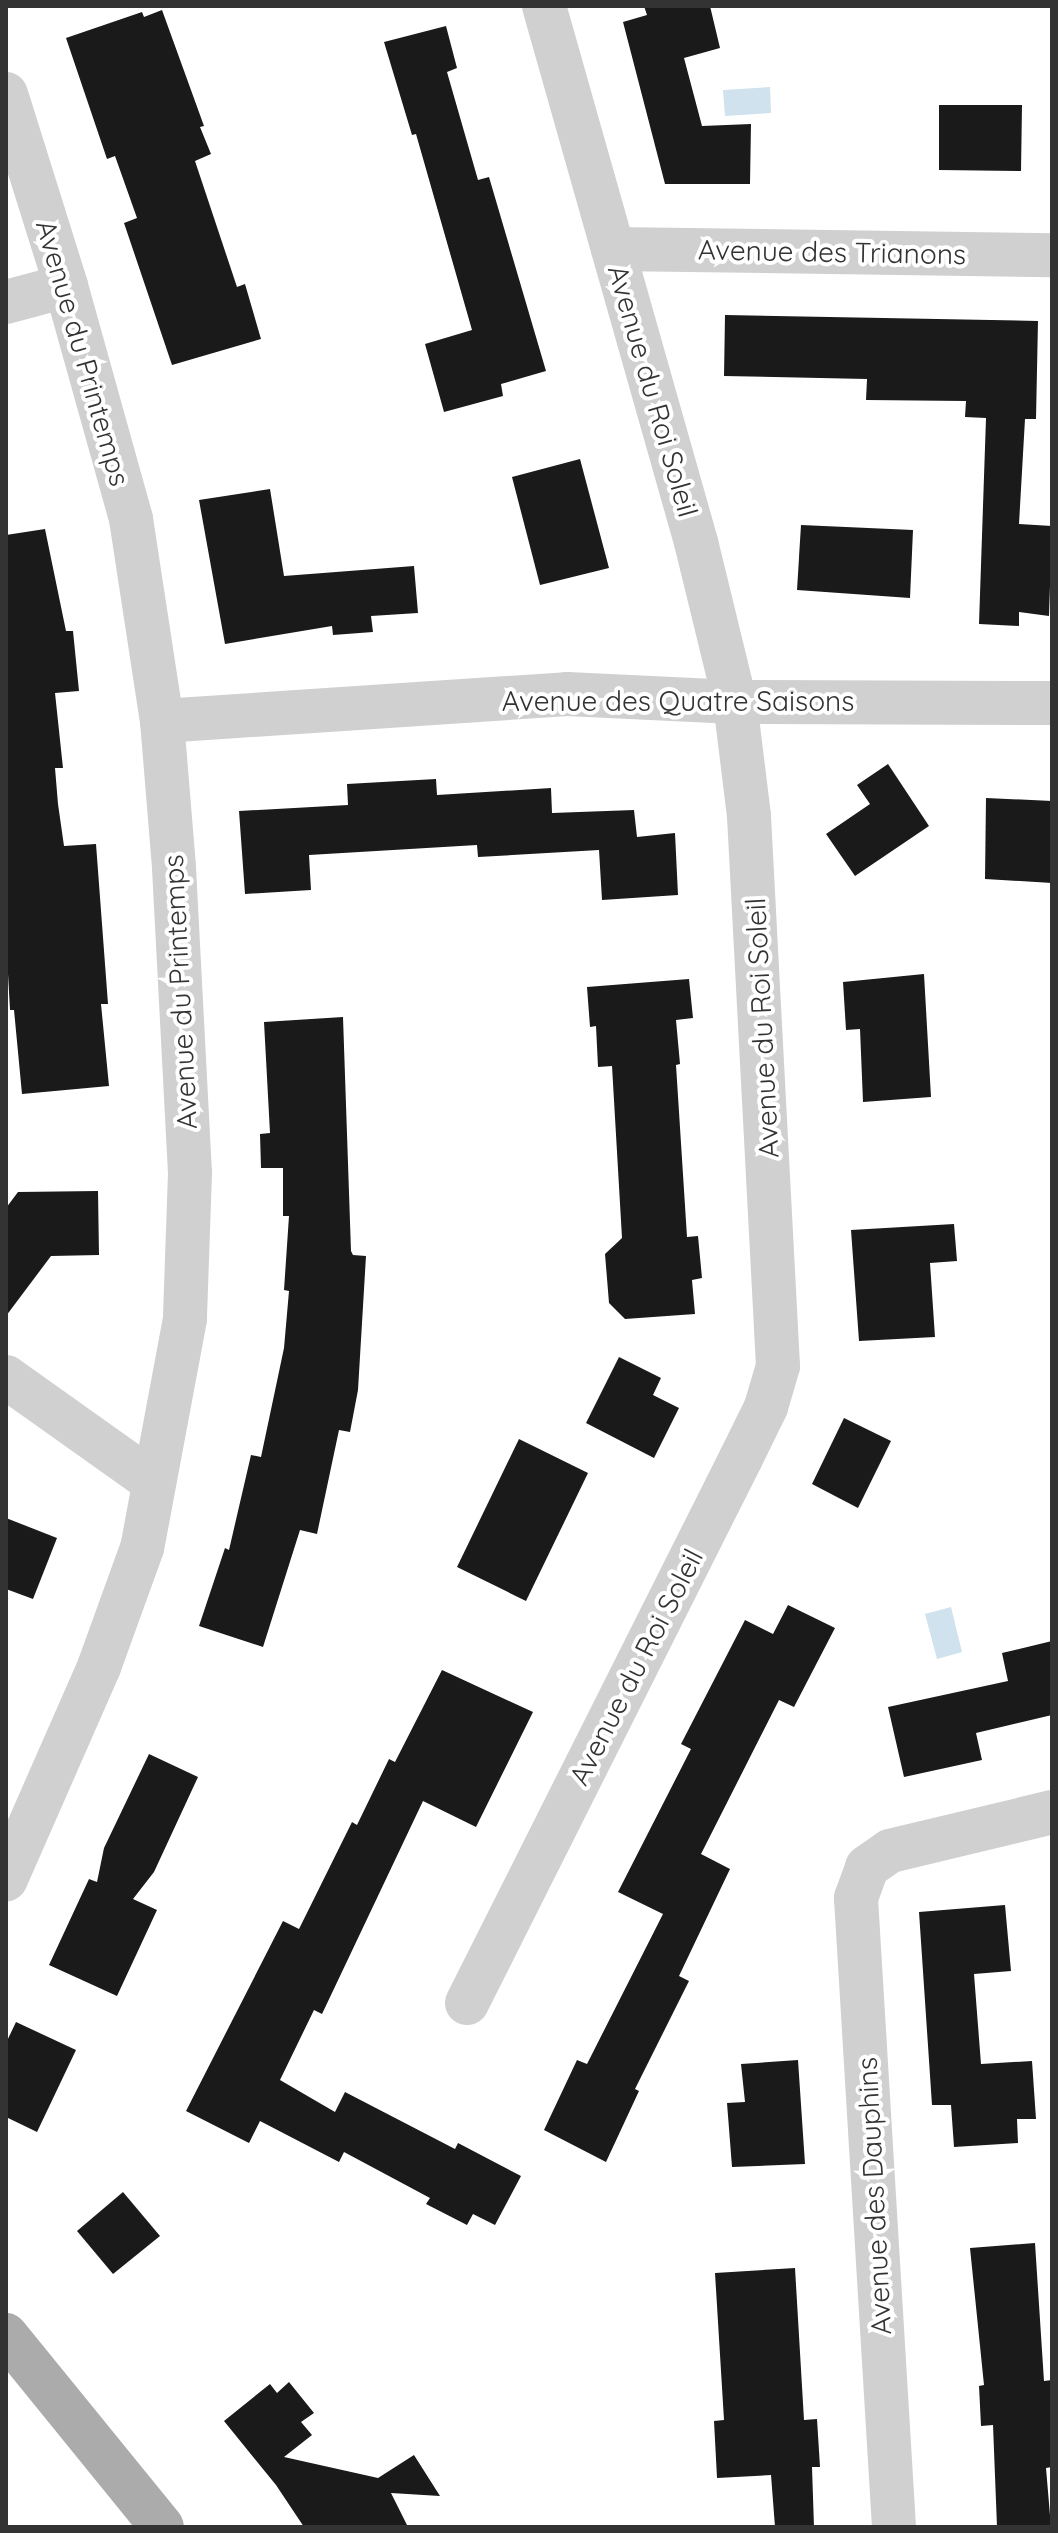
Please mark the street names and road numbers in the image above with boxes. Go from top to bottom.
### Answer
street label: Avenue du Printemps [29,216,137,490]
street label: Avenue des Trianons [698,233,966,271]
street label: Avenue du Roi Soleil [601,261,705,521]
street label: Avenue des Quatre Saisons [502,684,854,718]
street label: Avenue du Printemps [156,854,204,1130]
street label: Avenue du Roi Soleil [738,897,786,1159]
street label: Avenue du Roi Soleil [562,1543,710,1791]
street label: Avenue des Dauphins [850,2056,898,2336]

